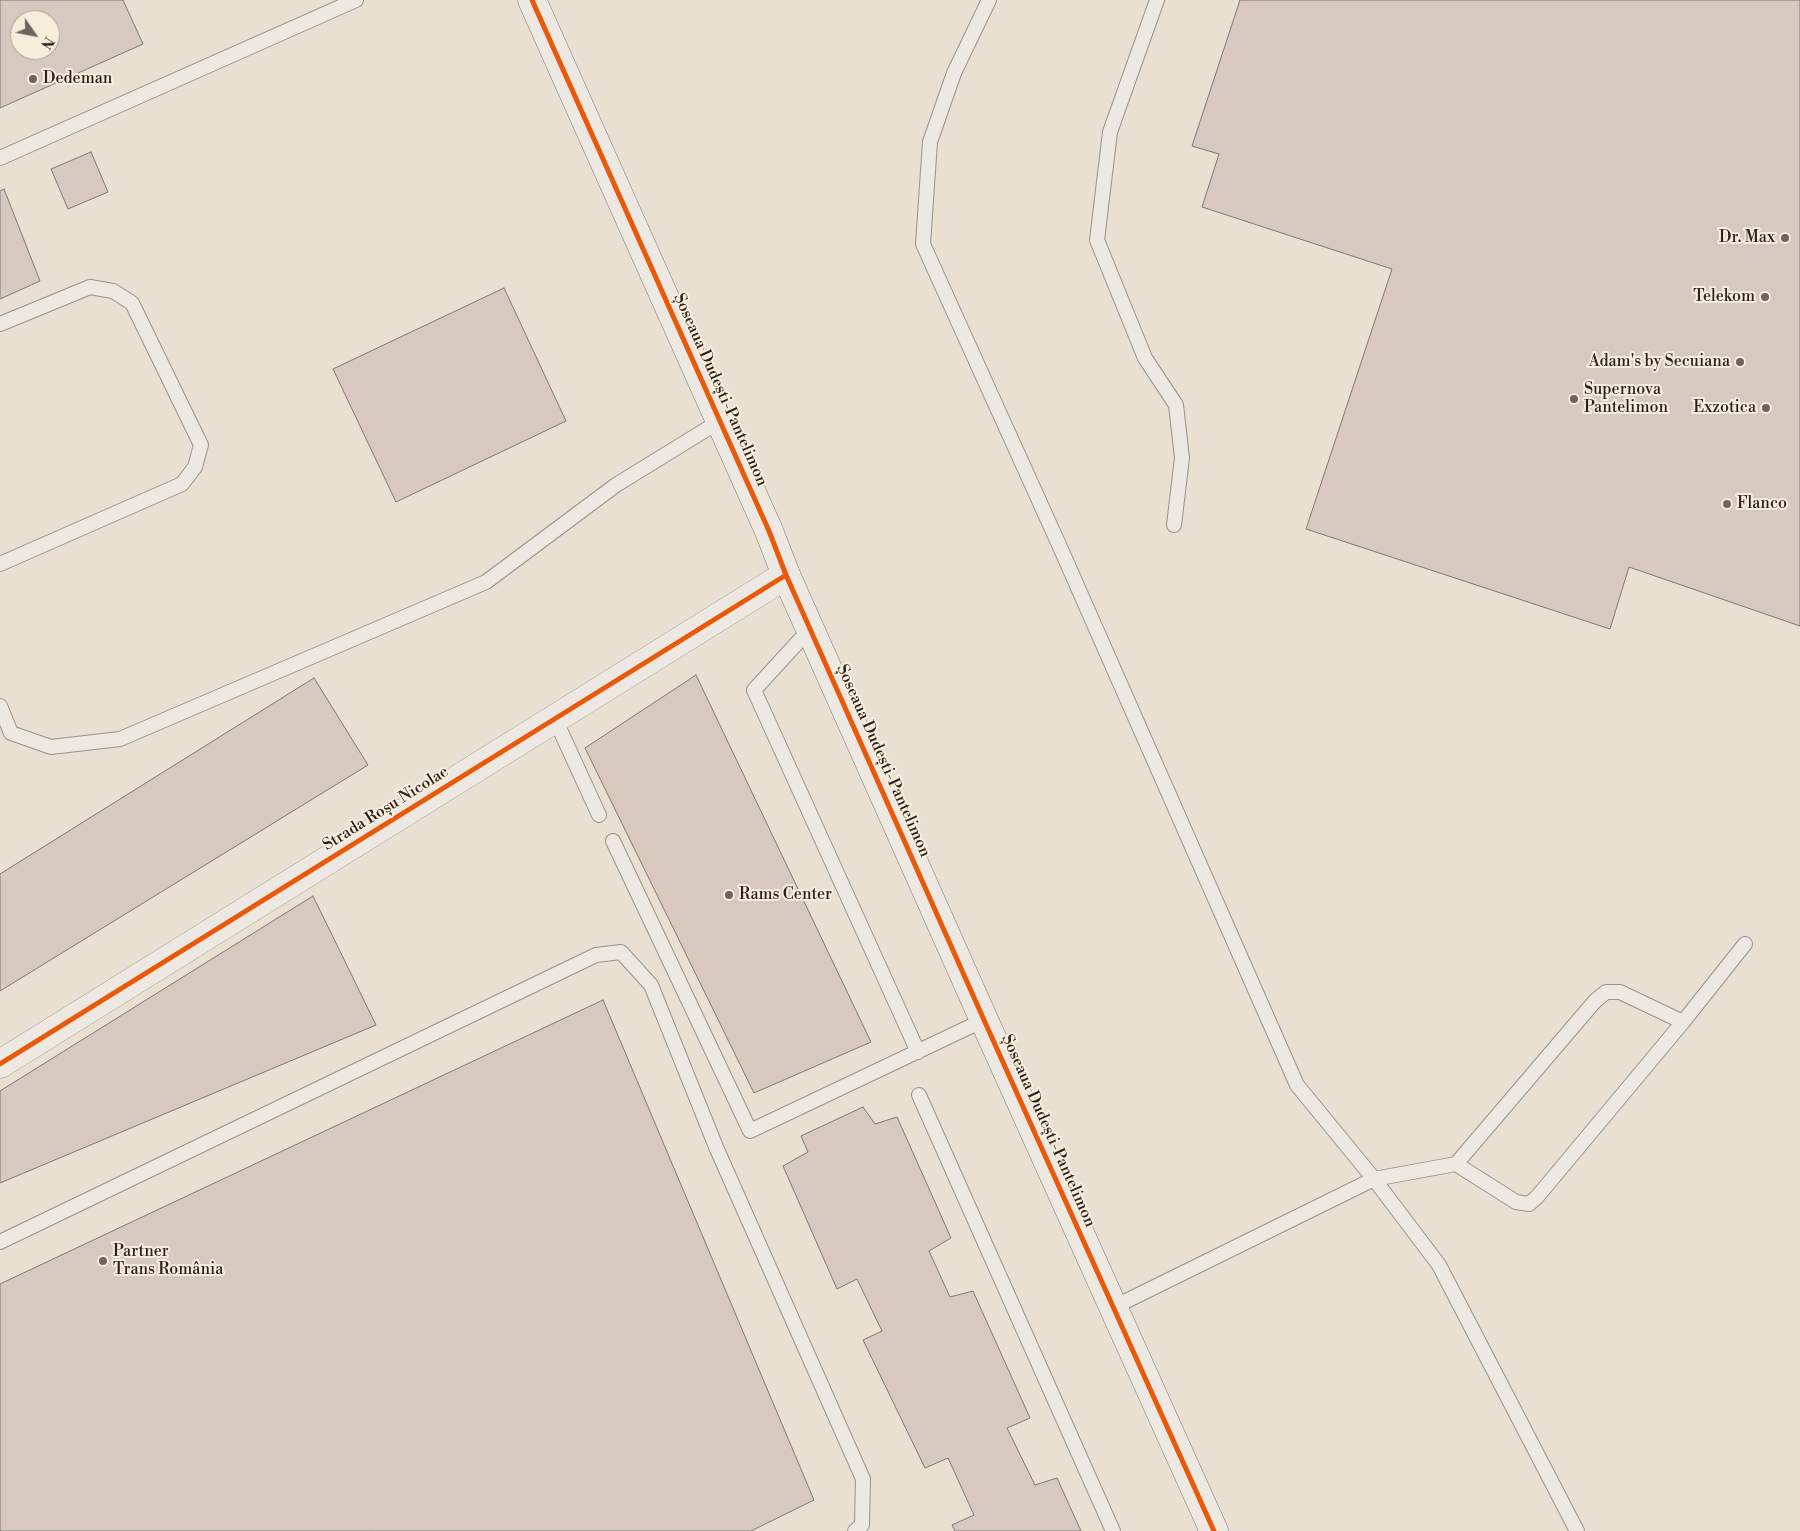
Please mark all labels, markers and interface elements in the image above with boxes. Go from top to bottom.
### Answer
north arrow [10,10,60,60]
text: N [36,33,57,52]
place label: Dedeman [43,69,112,89]
marker: Dedeman [27,73,39,85]
place label: Dr. Max [1719,228,1775,248]
marker: Dr. Max [1779,232,1791,244]
place label: Telekom [1693,287,1755,307]
street label: Șoseaua Dudești-Pantelimon [669,291,771,489]
marker: Telekom [1759,291,1771,303]
place label: Adam's by Secuiana [1589,352,1730,372]
marker: Adam's by Secuiana [1734,356,1746,368]
place label: Supernova Pantelimon [1584,380,1668,418]
marker: Supernova Pantelimon [1568,393,1580,405]
place label: Exzotica [1693,398,1756,418]
marker: Exzotica [1760,402,1772,414]
place label: Flanco [1737,494,1787,514]
marker: Flanco [1721,498,1733,510]
street label: Șoseaua Dudești-Pantelimon [832,662,934,860]
street label: Strada Roșu Nicolae [320,762,452,856]
place label: Rams Center [739,885,832,905]
marker: Rams Center [723,889,735,901]
street label: Șoseaua Dudești-Pantelimon [997,1032,1099,1230]
place label: Partner Trans România [113,1242,223,1280]
marker: Partner Trans România [97,1255,109,1267]

